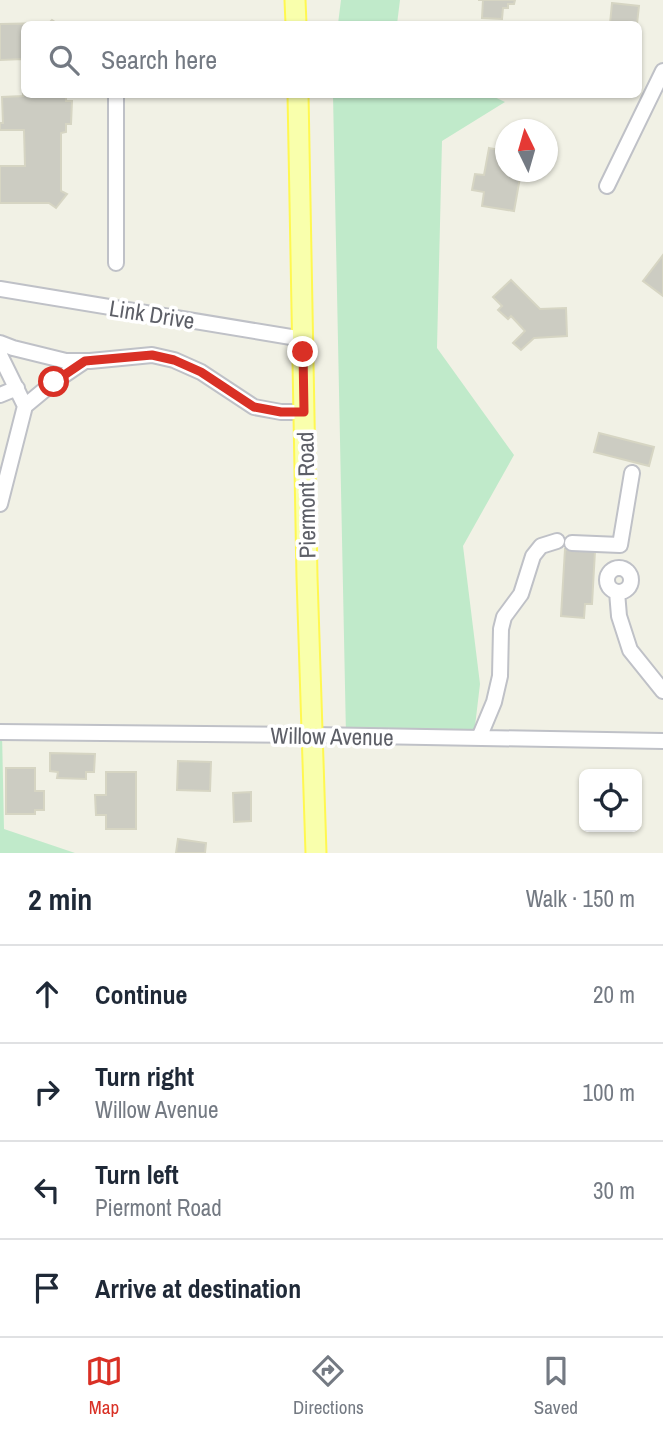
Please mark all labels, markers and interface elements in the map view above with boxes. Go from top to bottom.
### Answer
search box [21,21,642,98]
icon: search [45,41,83,79]
text: Search here [101,42,217,77]
north arrow [495,119,558,182]
street label: Link Drive [107,292,197,336]
route end [287,336,318,367]
route start [38,366,69,397]
street label: Piermont Road [289,431,323,559]
street label: Willow Avenue [270,719,394,753]
map controls [579,769,642,832]
button: locate [579,769,642,832]
text: 2 min [28,879,92,919]
text: Walk · 150 m [526,883,635,914]
icon: ahead [28,975,66,1013]
text: Continue [95,977,187,1012]
text: 20 m [593,979,635,1010]
text: Turn right [95,1059,194,1094]
icon: right [28,1073,66,1111]
text: 100 m [583,1077,635,1108]
text: Willow Avenue [95,1094,218,1125]
text: Turn left [95,1157,179,1192]
icon: left [28,1171,66,1209]
text: 30 m [593,1175,635,1206]
text: Piermont Road [95,1192,222,1223]
icon: arrive [28,1269,66,1307]
text: Arrive at destination [95,1271,301,1306]
tab: Map [85,1352,123,1420]
tab: Directions [293,1352,364,1420]
tab: Saved [534,1352,578,1420]

